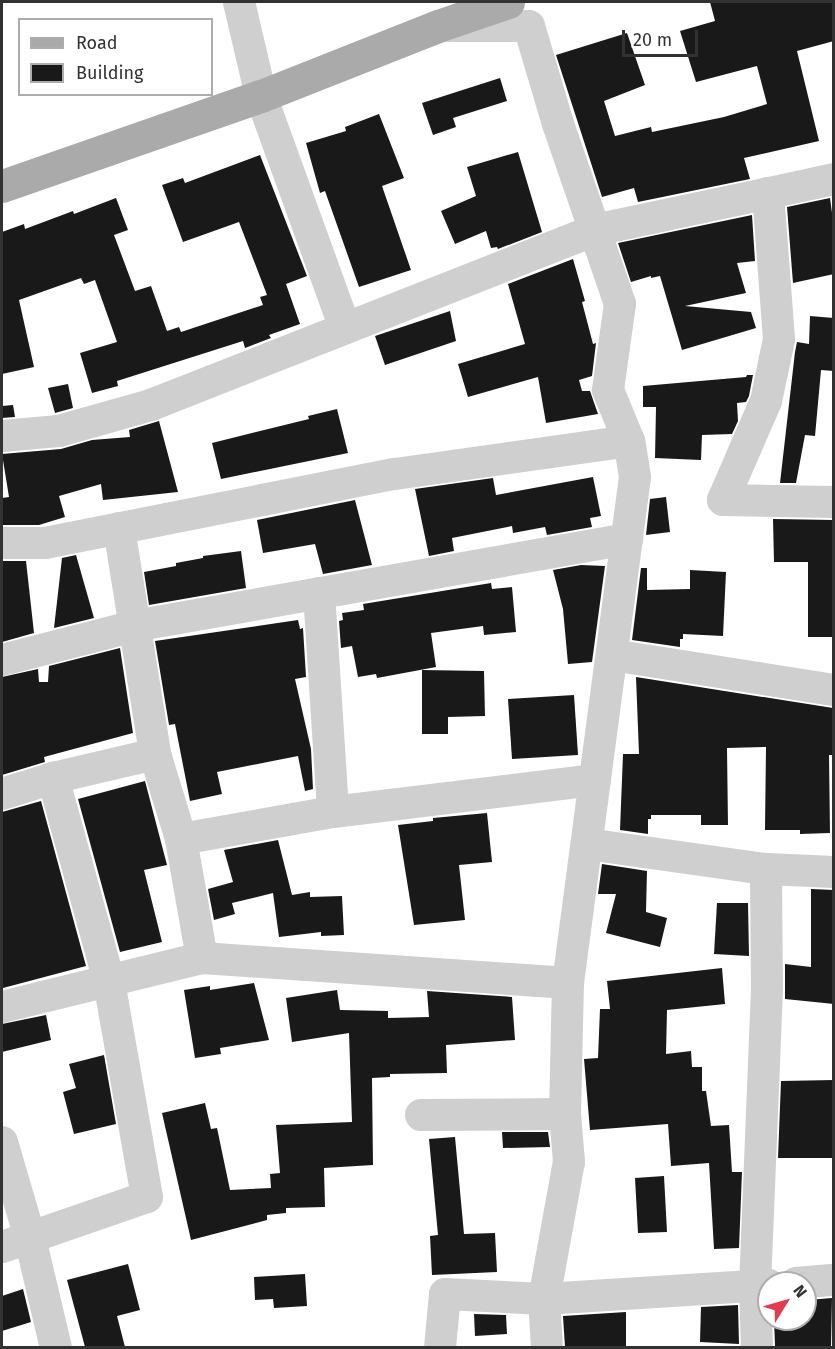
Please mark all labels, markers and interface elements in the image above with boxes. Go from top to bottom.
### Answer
legend [18,18,213,96]
scale bar [625,18,702,56]
text: 20 m [633,29,672,51]
text: Road [76,32,118,54]
text: Building [76,62,143,84]
north arrow [757,1271,817,1331]
text: N [789,1281,811,1301]

